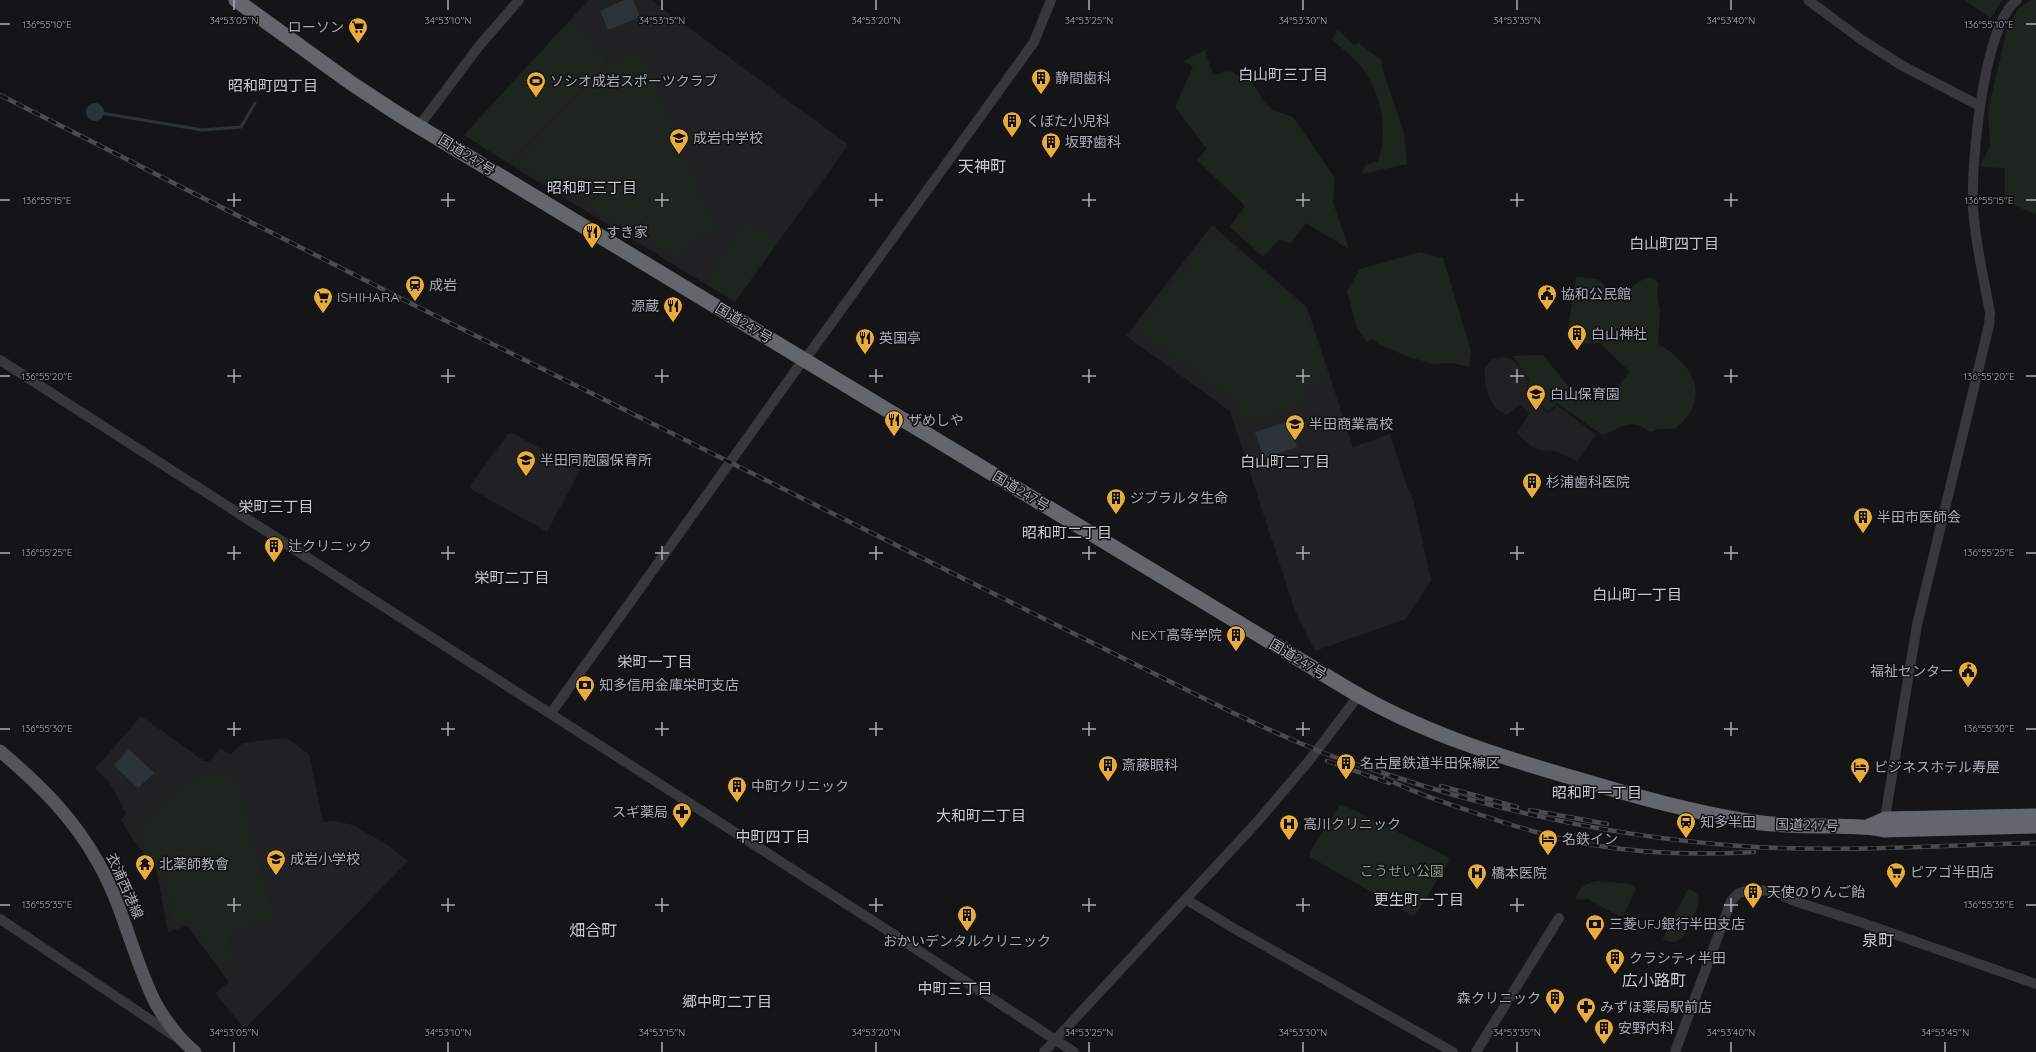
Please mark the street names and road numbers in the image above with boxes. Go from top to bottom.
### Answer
street label: 国道247号 [435,130,499,180]
street label: 国道247号 [712,299,776,347]
street label: 国道247号 [989,467,1053,515]
street label: 国道247号 [1266,635,1330,683]
street label: 国道247号 [1775,815,1839,835]
street label: 衣浦西港線 [103,850,147,922]

